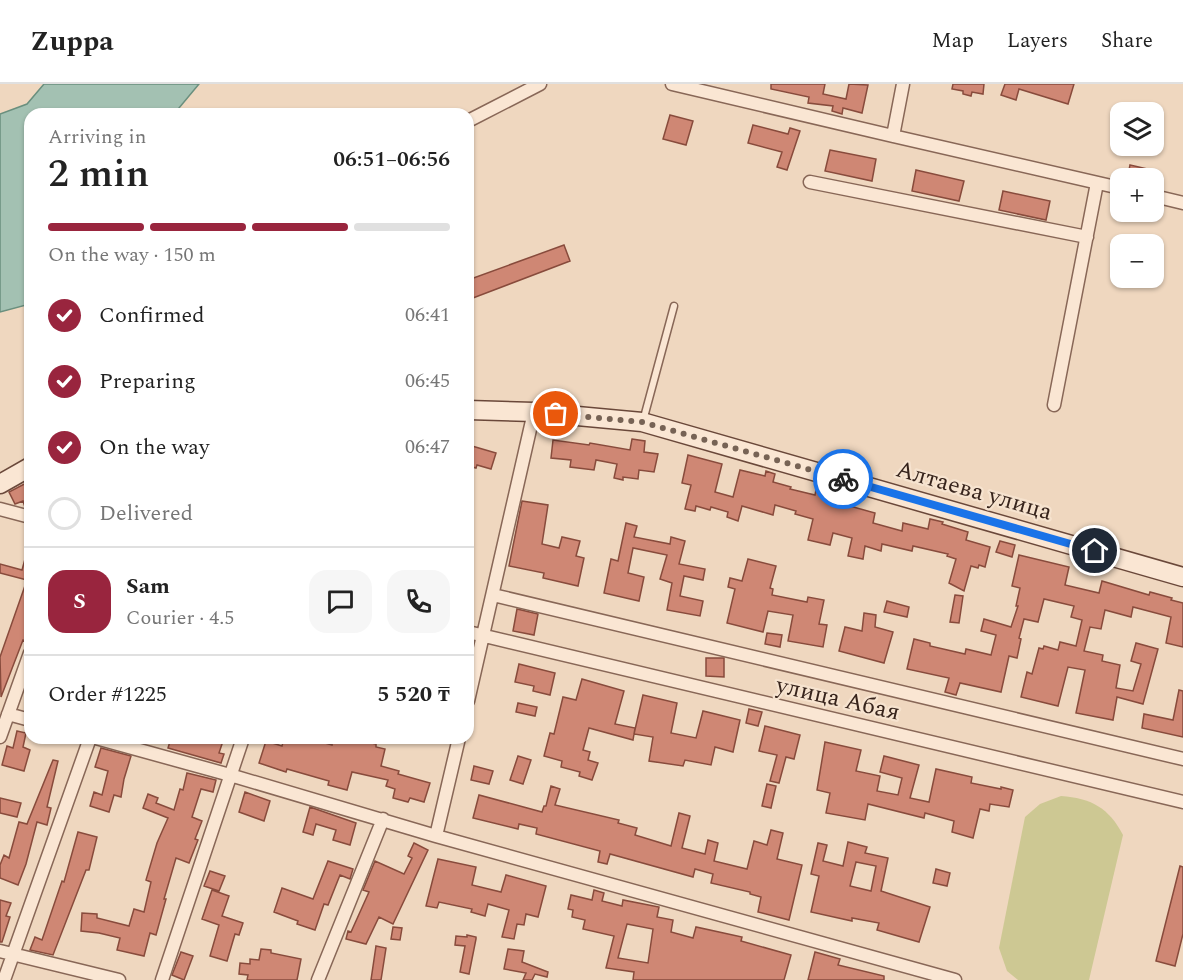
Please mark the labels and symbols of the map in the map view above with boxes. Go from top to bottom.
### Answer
pin [530,388,581,439]
courier [813,449,873,509]
street label: Алтаева улица [892,452,1057,531]
pin [1069,525,1120,576]
street label: улица Абая [772,667,903,731]

